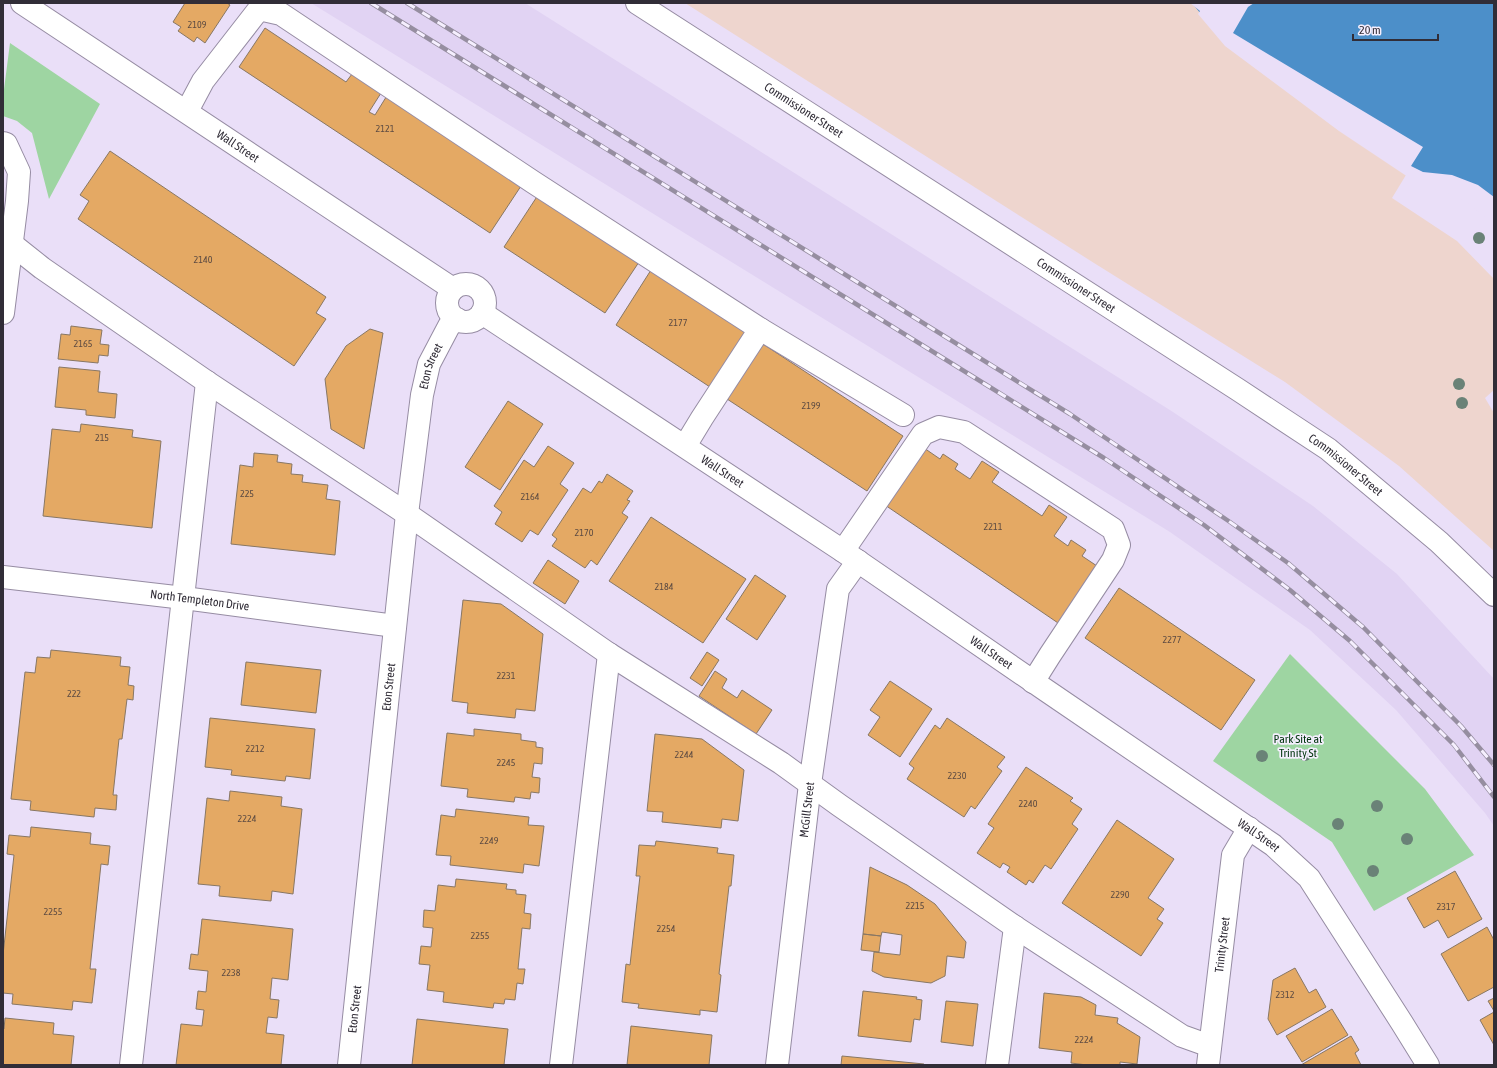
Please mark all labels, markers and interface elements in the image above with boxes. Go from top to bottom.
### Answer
scale bar [1353,16,1438,42]
house number: 2109 [188,19,207,30]
text: 20 m [1359,23,1381,37]
street label: Commissioner Street [762,80,846,141]
house number: 2121 [376,123,395,134]
street label: Wall Street [214,127,262,166]
house number: 2140 [194,254,213,265]
street label: Commissioner Street [1034,255,1118,316]
house number: 2177 [669,317,688,328]
house number: 2165 [74,338,93,349]
street label: Eton Street [417,341,446,391]
house number: 2199 [802,400,821,411]
street label: Commissioner Street [1306,431,1386,499]
house number: 215 [95,432,109,443]
street label: Wall Street [698,452,747,491]
house number: 225 [240,488,254,499]
house number: 2164 [521,491,540,502]
house number: 2211 [984,521,1003,532]
house number: 2170 [575,527,594,538]
house number: 2184 [655,581,674,592]
street label: North Templeton Drive [149,587,250,614]
street label: Wall Street [967,633,1015,672]
house number: 2277 [1163,634,1182,645]
street label: Eton Street [379,662,398,712]
house number: 2231 [497,670,516,681]
house number: 222 [67,688,81,699]
park label: Park Site at Trinity St [1274,732,1323,760]
house number: 2212 [246,743,265,754]
house number: 2244 [675,749,694,760]
house number: 2245 [497,757,516,768]
house number: 2230 [948,770,967,781]
street label: McGill Street [797,780,817,838]
house number: 2240 [1019,798,1038,809]
house number: 2224 [238,813,257,824]
street label: Wall Street [1235,816,1283,855]
house number: 2249 [480,835,499,846]
house number: 2290 [1111,889,1130,900]
house number: 2215 [906,900,925,911]
house number: 2317 [1437,901,1456,912]
house number: 2255 [44,906,63,917]
street label: Trinity Street [1212,916,1233,973]
house number: 2254 [657,923,676,934]
house number: 2255 [471,930,490,941]
house number: 2238 [222,967,241,978]
street label: Eton Street [345,984,364,1034]
house number: 2312 [1276,989,1295,1000]
house number: 2224 [1075,1034,1094,1045]

